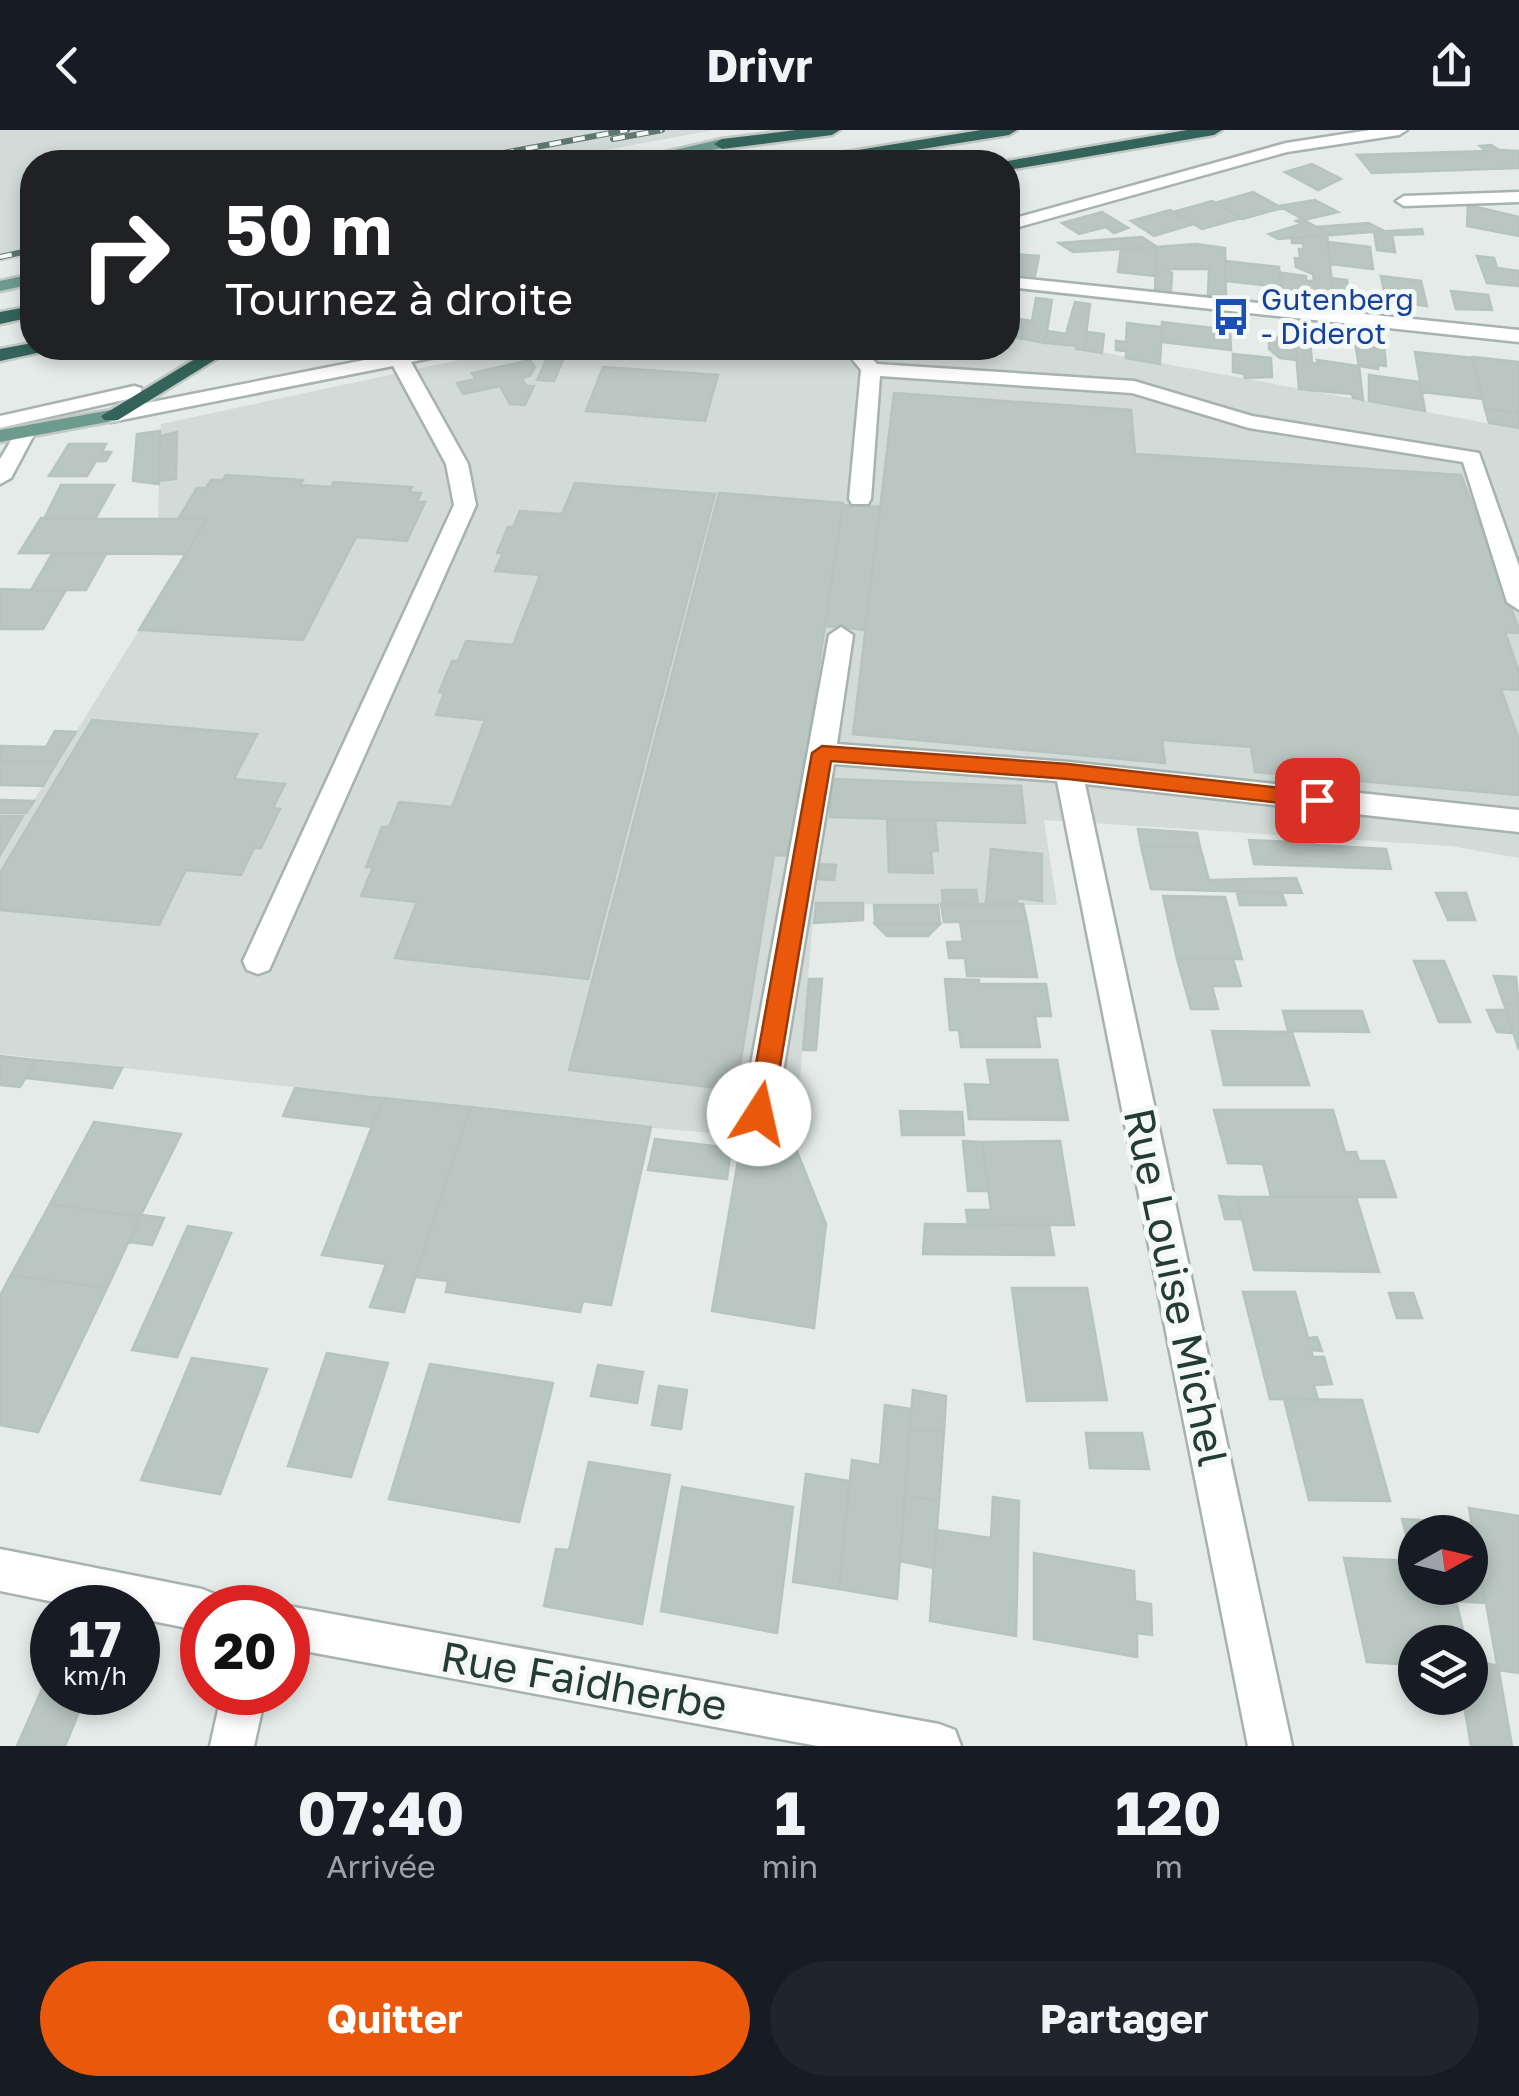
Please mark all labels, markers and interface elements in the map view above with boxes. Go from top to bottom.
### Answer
icon: back [40,38,95,93]
text: Drivr [706,38,813,92]
icon: share [1424,38,1479,93]
text: 50 m [225,186,392,270]
icon: right [60,190,190,320]
text: Tournez à droite [225,271,573,325]
place label: Gutenberg - Diderot [1261,281,1414,351]
bus stop icon: Gutenberg - Diderot [1210,296,1252,338]
pin [1275,758,1360,843]
icon: arrive [1290,773,1345,828]
position arrow [707,1062,811,1166]
street label: Rue Louise Michel [1115,1103,1239,1470]
north arrow [1398,1515,1488,1605]
map controls [1398,1515,1488,1715]
speed limit sign: 20 [180,1585,310,1715]
text: 17 [68,1608,121,1668]
button: layers [1398,1625,1488,1715]
street label: Rue Faidherbe [437,1630,731,1730]
text: km/h [63,1660,127,1691]
text: 07:40 [297,1776,465,1848]
text: 1 [774,1776,805,1848]
text: 120 [1115,1776,1222,1848]
text: Arrivée [326,1847,436,1885]
text: min [762,1847,818,1885]
text: m [1154,1847,1183,1885]
button: Quitter [40,1961,750,2076]
button: Partager [770,1961,1479,2076]

